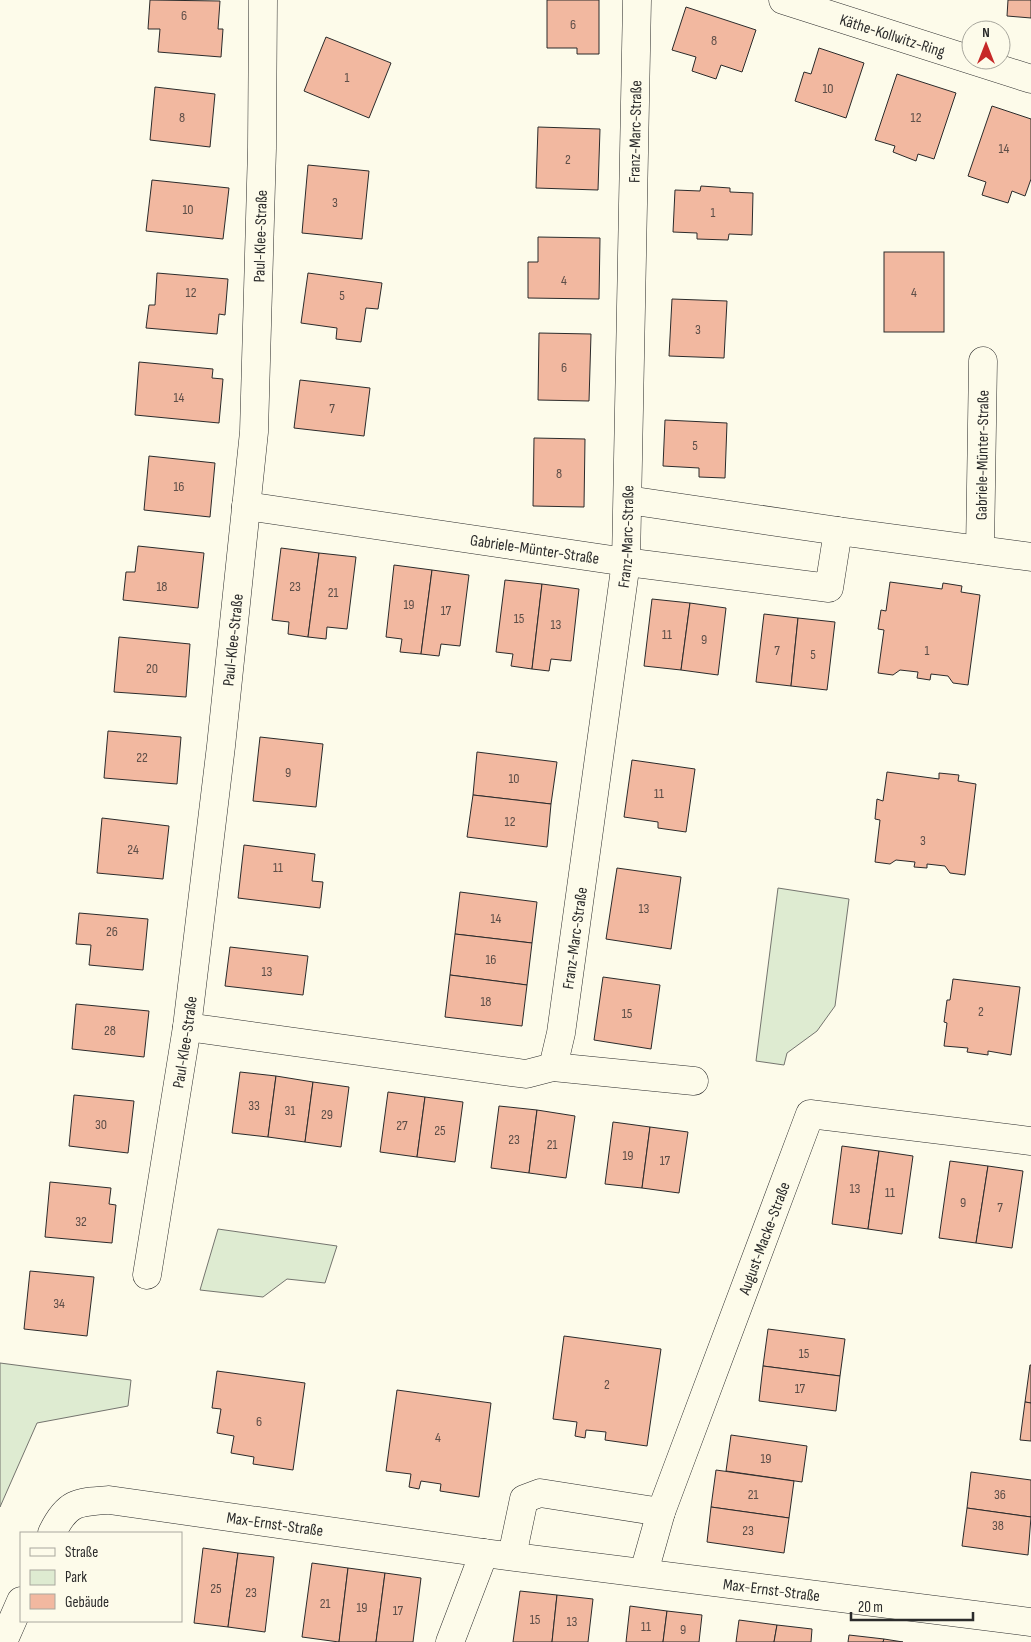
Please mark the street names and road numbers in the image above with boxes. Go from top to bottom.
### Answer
street label: Käthe-Kollwitz-Ring [837,11,947,62]
street label: Franz-Marc-Straße [625,80,646,183]
street label: Paul-Klee-Straße [250,190,272,283]
street label: Gabriele-Münter-Straße [972,390,994,520]
street label: Franz-Marc-Straße [615,485,639,589]
street label: Gabriele-Münter-Straße [469,531,600,569]
street label: Paul-Klee-Straße [219,593,248,687]
street label: Franz-Marc-Straße [559,886,592,990]
street label: Paul-Klee-Straße [169,995,202,1089]
street label: August-Macke-Straße [735,1180,795,1298]
street label: Max-Ernst-Straße [225,1509,324,1541]
street label: Max-Ernst-Straße [722,1575,821,1606]

